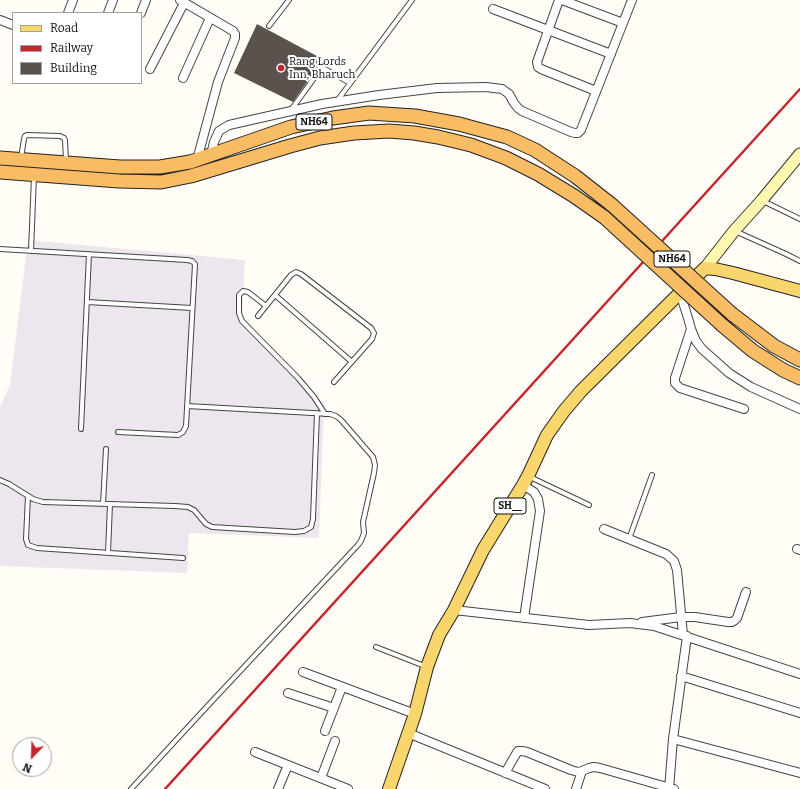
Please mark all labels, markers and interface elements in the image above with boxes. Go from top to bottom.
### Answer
legend [12,12,142,84]
text: Road [50,21,78,35]
text: Railway [50,41,93,55]
place label: Rang Lords Inn, Bharuch [289,55,355,81]
text: Building [50,61,97,75]
marker: Rang Lords Inn, Bharuch [276,63,286,73]
road number: NH64 [296,114,332,130]
road number: NH64 [654,251,690,267]
road number: SH__ [494,498,526,514]
north arrow [12,737,52,777]
text: N [21,760,34,775]

